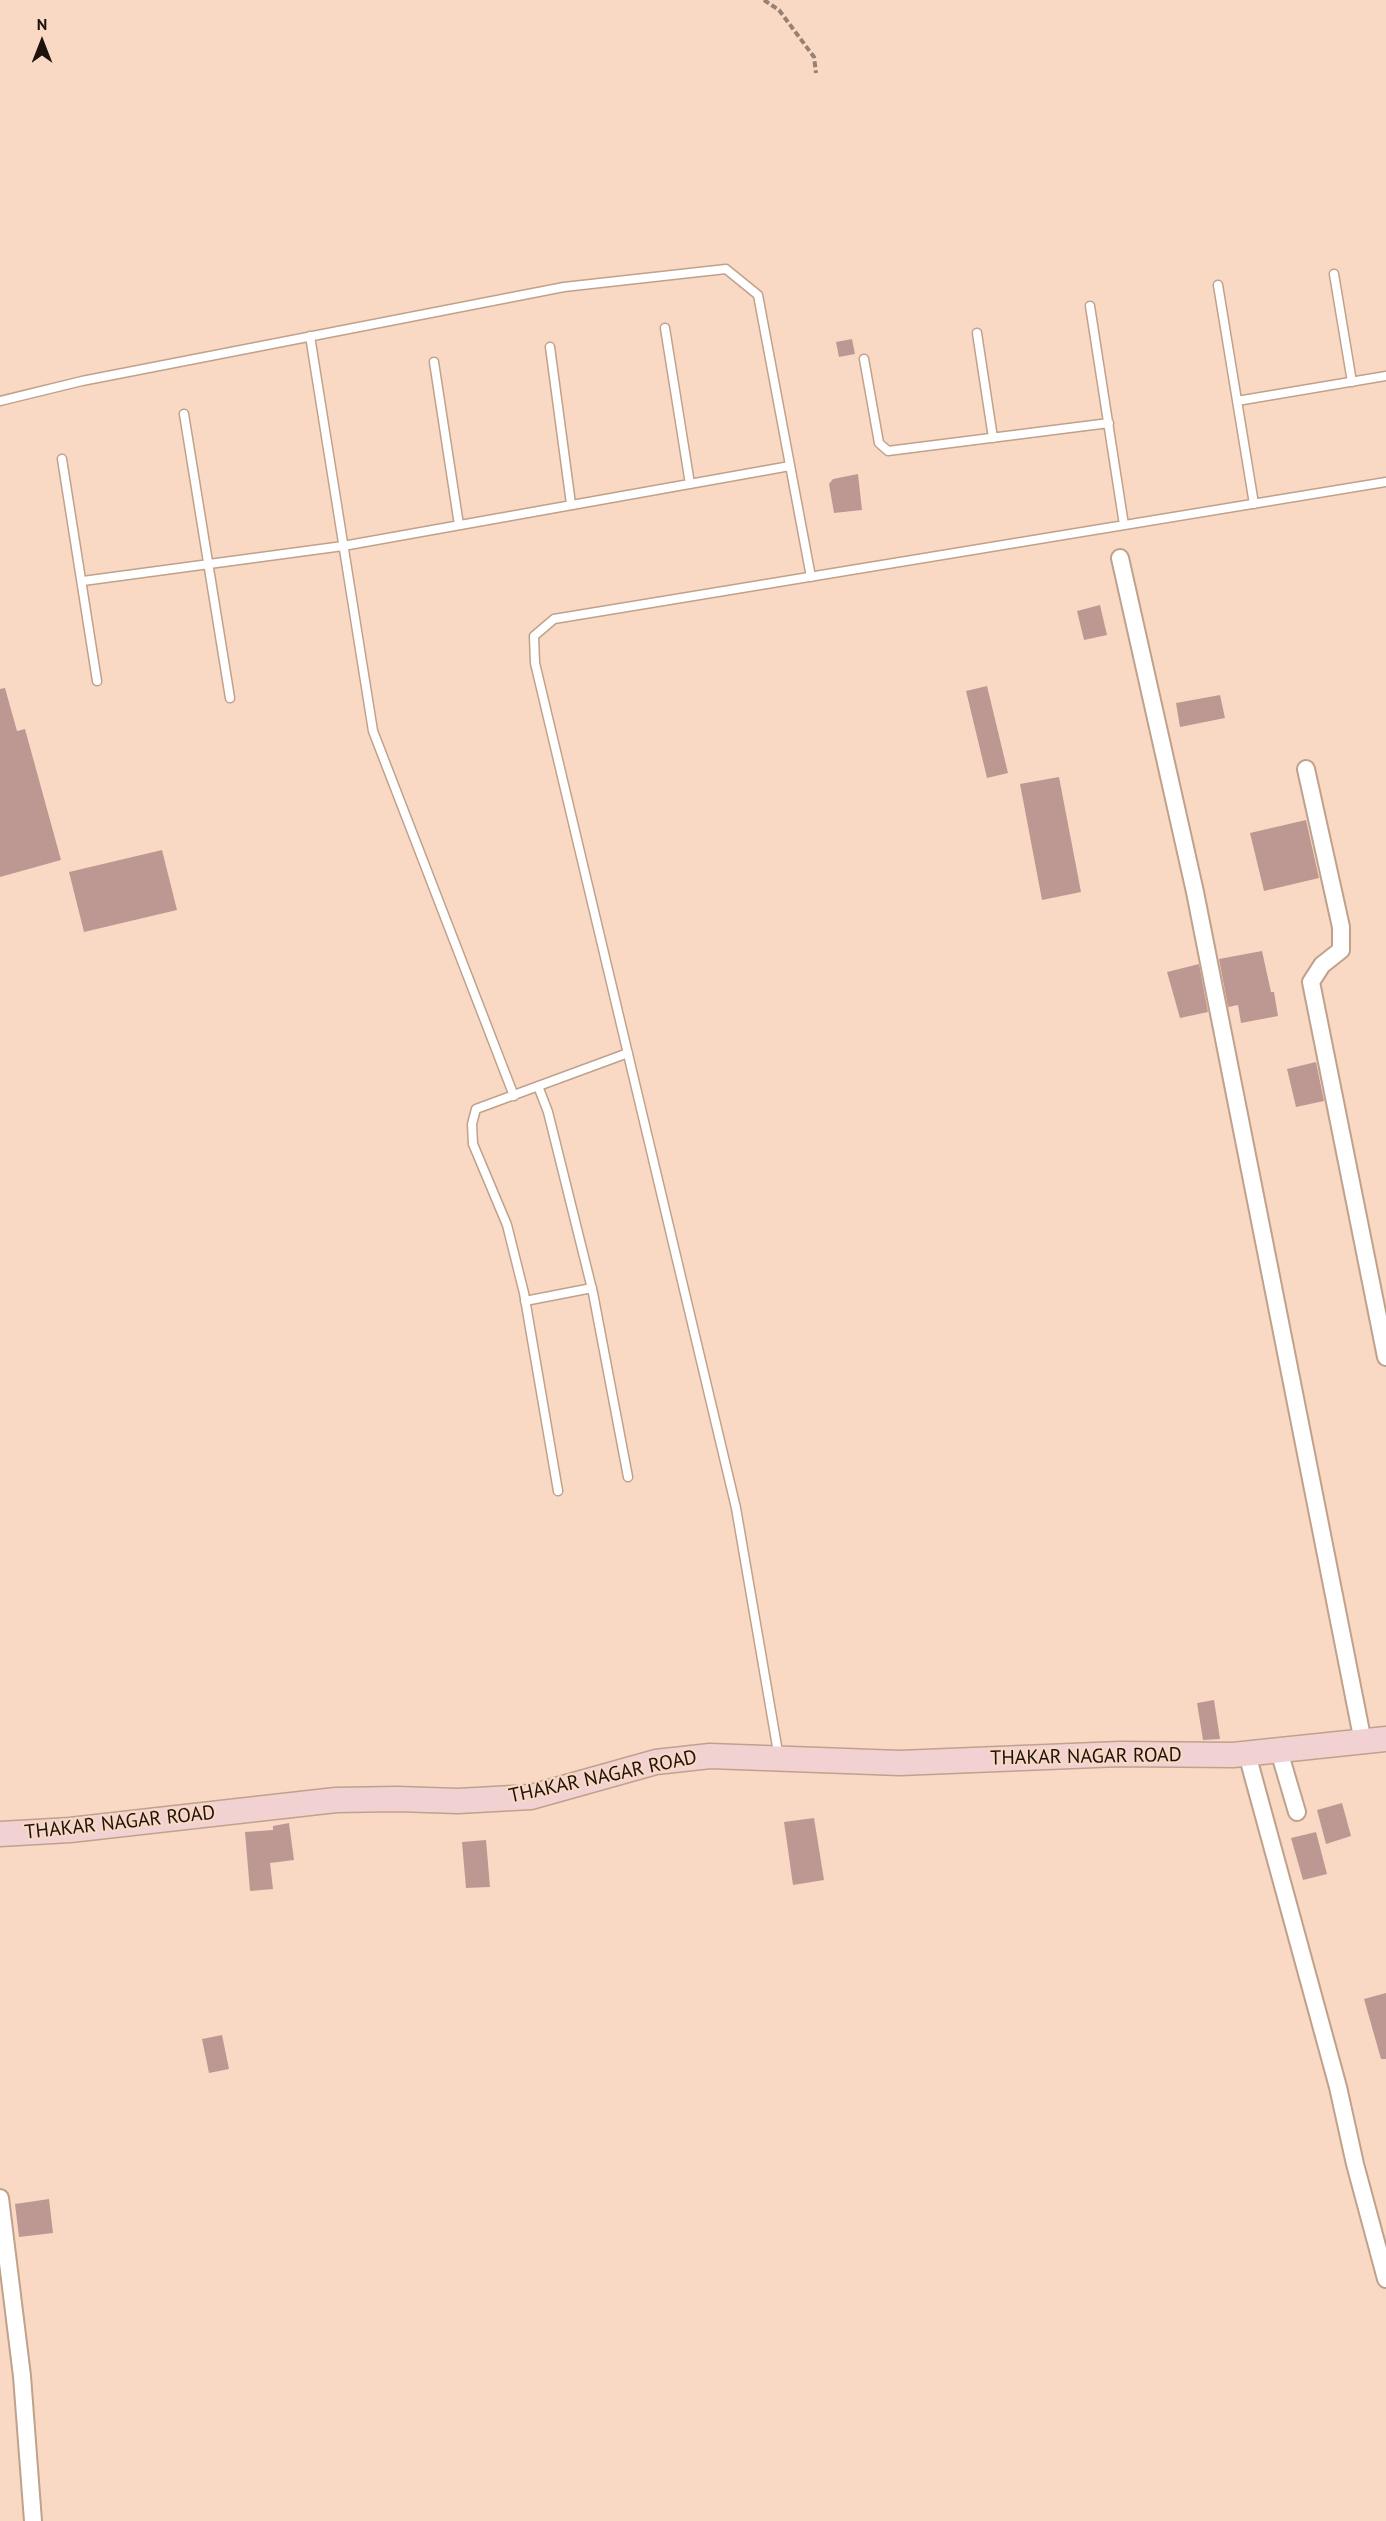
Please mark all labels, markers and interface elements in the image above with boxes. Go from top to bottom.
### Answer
north arrow [12,12,72,72]
text: N [37,14,47,34]
street label: THAKAR NAGAR ROAD [990,1743,1182,1771]
street label: THAKAR NAGAR ROAD [507,1745,699,1809]
street label: THAKAR NAGAR ROAD [23,1801,217,1845]

